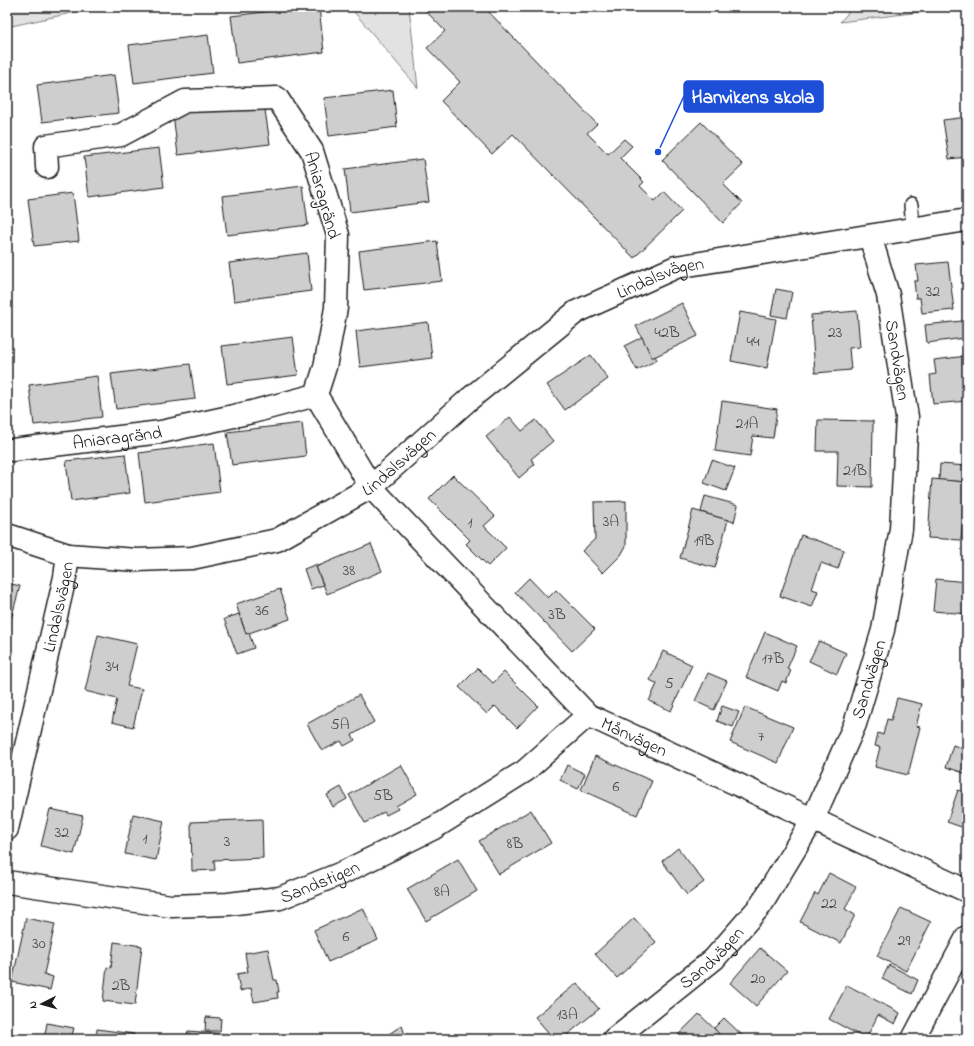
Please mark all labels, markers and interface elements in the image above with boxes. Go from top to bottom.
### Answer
callout: Hanvikens skola [684,81,823,112]
text: Hanvikens skola [692,85,814,112]
street label: Aniaragränd [295,149,346,243]
street label: Lindalsvägen [613,252,706,307]
house number: 32 [926,280,940,304]
street label: Sandvägen [876,318,915,403]
house number: 42B [654,321,680,345]
house number: 23 [828,321,842,345]
house number: 44 [746,330,760,354]
house number: 21A [736,412,759,436]
street label: Aniaragränd [71,421,164,458]
street label: Lindalsvägen [358,423,443,504]
house number: 21B [843,459,867,483]
house number: 3A [603,510,619,534]
house number: 1 [467,511,473,535]
house number: 19B [694,529,715,553]
house number: 38 [343,559,355,583]
street label: Lindalsvägen [37,560,82,655]
house number: 36 [255,599,269,623]
house number: 3B [548,603,566,627]
street label: Sandvägen [846,637,894,722]
house number: 17B [762,647,784,671]
house number: 34 [105,655,119,679]
house number: 5 [664,672,674,696]
street label: Månvägen [596,712,671,765]
house number: 5A [330,713,350,737]
house number: 7 [758,725,765,749]
house number: 6 [612,775,620,799]
house number: 5B [373,784,393,808]
house number: 32 [55,821,69,845]
house number: 1 [142,827,148,851]
house number: 3 [224,830,230,854]
house number: 8B [507,832,524,856]
street label: Sandstigen [277,855,365,912]
house number: 8A [434,880,450,904]
house number: 22 [821,892,837,916]
street label: Sandvägen [675,922,751,997]
house number: 6 [342,925,350,949]
house number: 29 [898,929,911,953]
house number: 30 [32,932,46,956]
house number: 20 [751,967,766,991]
house number: 2B [112,974,131,998]
north arrow [22,984,62,1024]
text: N [25,1000,41,1009]
house number: 13A [556,1003,578,1027]

